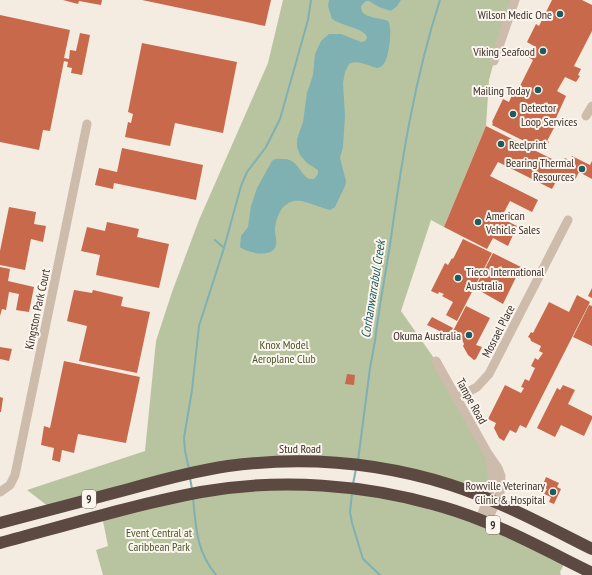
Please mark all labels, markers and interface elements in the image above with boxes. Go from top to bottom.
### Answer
place label: Wilson Medic One [478,7,552,22]
marker: Wilson Medic One [555,9,565,19]
place label: Viking Seafood [472,44,535,59]
marker: Viking Seafood [538,46,548,56]
place label: Mailing Today [473,83,530,98]
marker: Mailing Today [533,85,543,95]
place label: Detector Loop Services [521,100,577,129]
marker: Detector Loop Services [508,109,518,119]
place label: Reelprint [509,137,547,152]
marker: Reelprint [496,139,506,149]
place label: Bearing Thermal Resources [506,155,574,184]
marker: Bearing Thermal Resources [577,164,587,174]
place label: American Vehicle Sales [485,208,540,237]
marker: American Vehicle Sales [473,217,483,227]
water label: Corhanwarrabul Creek [357,237,389,339]
place label: Tieco International Australia [466,264,544,293]
street label: Kingston Park Court [21,267,53,351]
marker: Tieco International Australia [453,273,463,283]
street label: Mosrael Place [478,302,518,360]
place label: Okuma Australia [393,328,461,343]
marker: Okuma Australia [464,330,474,340]
park label: Knox Model Aeroplane Club [252,337,316,366]
street label: Tampe Road [453,375,491,427]
street label: Stud Road [279,441,321,456]
place label: Rowville Veterinary Clinic & Hospital [466,478,545,507]
marker: Rowville Veterinary Clinic & Hospital [548,487,558,497]
road number: 9 [82,490,96,508]
road number: 9 [486,516,500,534]
park label: Event Central at Caribbean Park [126,525,193,554]

